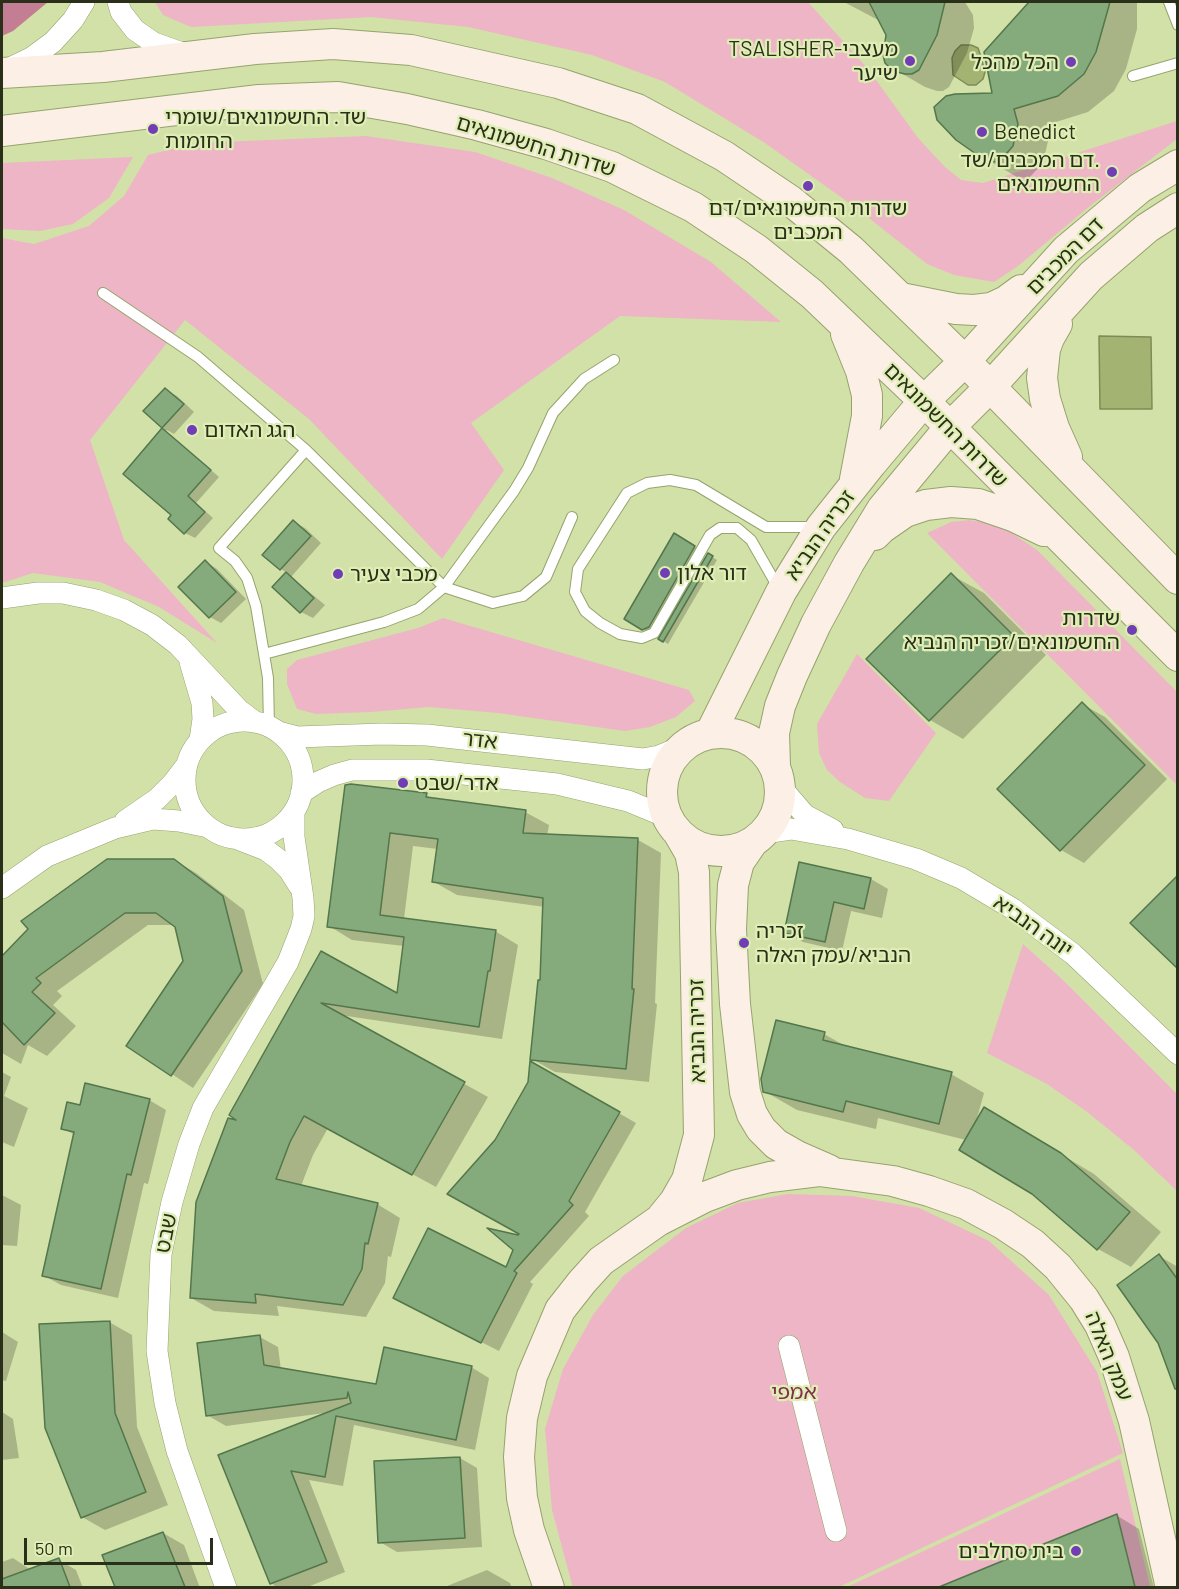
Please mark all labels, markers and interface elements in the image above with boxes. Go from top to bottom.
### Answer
place label: TSALISHER-מעצבי שיער [728,36,898,86]
place label: הכל מהכל [971,49,1059,75]
marker: TSALISHER-מעצבי שיער [903,54,917,68]
marker: הכל מהכל [1064,55,1078,69]
place label: שד. החשמונאים/שומרי החומות [165,104,366,154]
street label: שדרות החשמונאים [453,110,619,182]
place label: Benedict [994,119,1076,145]
marker: שד. החשמונאים/שומרי החומות [146,122,160,136]
marker: Benedict [975,125,989,139]
place label: דם המכבים/שד. החשמונאים [960,147,1100,197]
marker: דם המכבים/שד. החשמונאים [1105,165,1119,179]
marker: שדרות החשמונאים/דם המכבים [801,179,815,193]
place label: שדרות החשמונאים/דם המכבים [709,195,907,245]
street label: דם המכבים [1021,212,1109,300]
street label: שדרות החשמונאים [879,358,1013,492]
place label: הגג האדום [204,417,295,443]
marker: הגג האדום [185,423,199,437]
street label: זכריה הנביא [780,485,860,585]
place label: דור אלון [677,560,747,586]
place label: מכבי צעיר [350,561,438,587]
marker: דור אלון [658,566,672,580]
marker: מכבי צעיר [331,567,345,581]
place label: שדרות החשמונאים/זכריה הנביא [904,605,1120,655]
marker: שדרות החשמונאים/זכריה הנביא [1125,623,1139,637]
street label: אדר [461,726,499,754]
place label: אדר/שבט [415,770,498,796]
marker: אדר/שבט [396,776,410,790]
street label: יונה הנביא [989,890,1077,962]
place label: זכריה הנביא/עמק האלה [756,918,911,968]
marker: זכריה הנביא/עמק האלה [737,936,751,950]
street label: זכריה הנביא [683,979,711,1083]
street label: שבט [150,1211,182,1255]
street label: עמק האלה [1080,1308,1138,1404]
park label: אמפי [771,1379,817,1405]
scale bar [27,1526,216,1564]
text: 50 m [35,1537,73,1559]
place label: בית סחלבים [958,1538,1064,1564]
marker: בית סחלבים [1069,1544,1083,1558]

